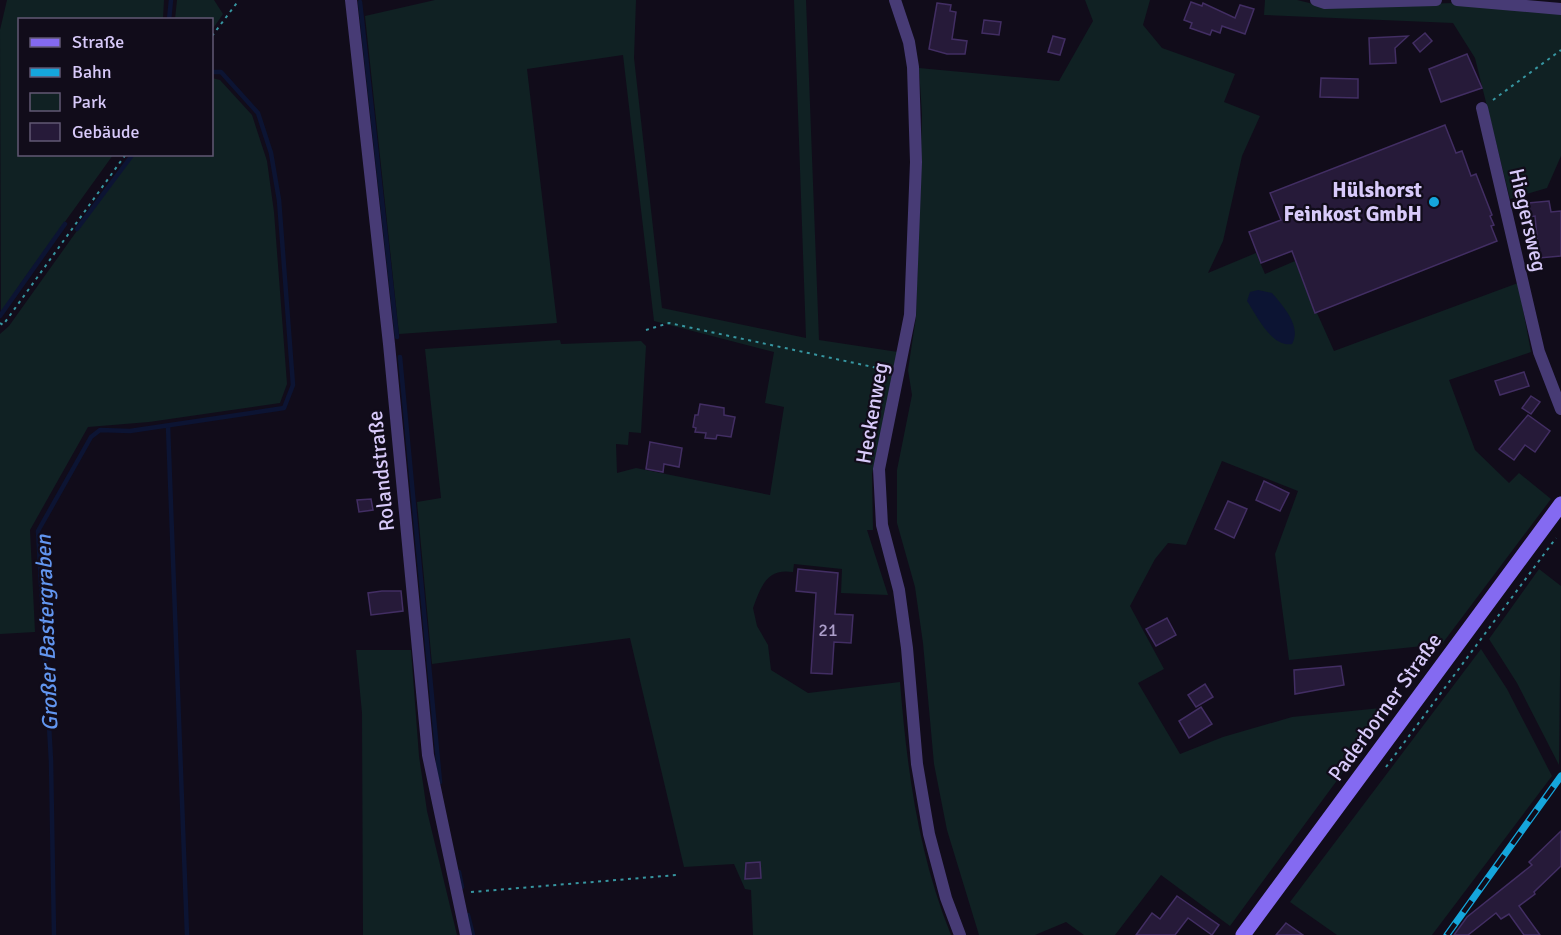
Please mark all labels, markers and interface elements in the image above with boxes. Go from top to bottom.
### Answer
legend [18,18,213,156]
text: Straße [72,31,124,53]
text: Bahn [72,61,112,83]
text: Park [72,91,107,113]
text: Gebäude [72,121,140,143]
street label: Hiegersweg [1503,166,1553,274]
place label: Hülshorst Feinkost GmbH [1284,177,1422,227]
marker: Hülshorst Feinkost GmbH [1427,195,1441,209]
street label: Heckenweg [850,360,894,466]
street label: Rolandstraße [362,409,400,533]
water label: Großer Bastergraben [30,533,63,732]
house number: 21 [818,619,838,641]
street label: Paderborner Straße [1323,628,1447,786]

